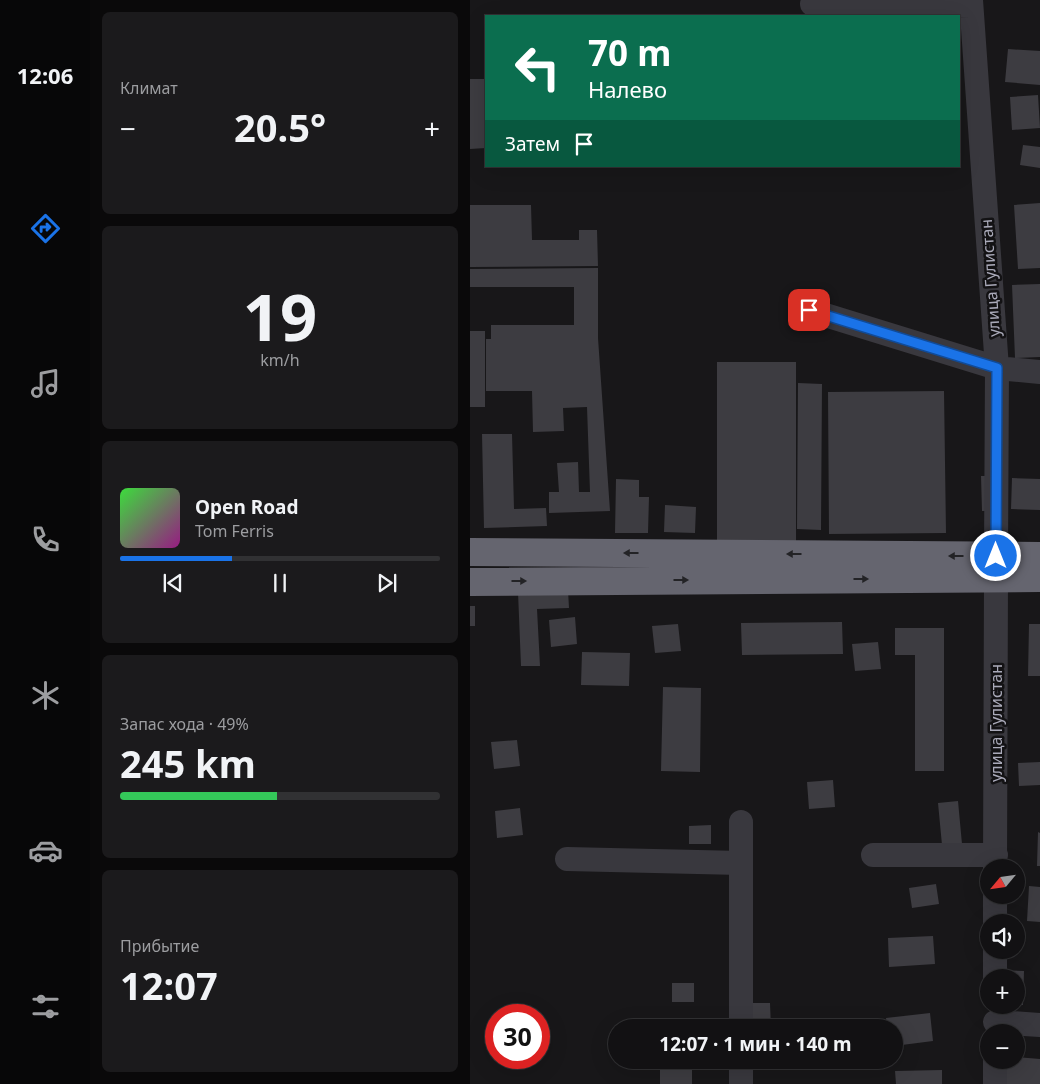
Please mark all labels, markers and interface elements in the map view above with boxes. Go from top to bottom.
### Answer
text: 70 m [588,29,671,76]
icon: left [505,35,570,100]
text: 12:06 [17,60,73,90]
text: Налево [588,74,667,104]
text: Климат [120,77,178,99]
text: 20.5° [234,101,326,153]
text: − [120,109,136,147]
text: + [424,109,440,147]
icon: arrive [570,130,598,158]
text: Затем [505,131,560,157]
icon: directions [28,211,63,246]
street label: улица Гулистан [975,218,1005,338]
text: 19 [243,272,317,360]
pin [788,289,830,331]
icon: arrive [795,296,823,324]
text: km/h [260,349,300,371]
icon: music [28,366,63,401]
text: Open Road [195,494,298,520]
text: Tom Ferris [195,520,274,542]
icon: phone [28,522,63,557]
position arrow [969,529,1021,581]
one-way arrow [623,549,639,557]
one-way arrow [786,550,802,558]
one-way arrow [948,552,964,560]
icon: previous [159,569,187,597]
icon: pause [266,569,294,597]
icon: next [373,569,401,597]
one-way arrow [853,575,869,583]
one-way arrow [673,576,689,584]
one-way arrow [511,577,527,585]
street label: улица Гулистан [985,664,1007,782]
icon: climate [28,678,63,713]
text: Запас хода · 49% [120,713,249,735]
text: 245 km [120,737,256,789]
icon: car [28,833,63,868]
north arrow [980,859,1025,904]
map controls [980,859,1025,1069]
button: sound [980,914,1025,959]
text: Прибытие [120,935,199,957]
text: 12:07 [120,959,218,1011]
button: + [980,969,1025,1014]
icon: filters [28,989,63,1024]
speed limit sign: 30 [485,1004,550,1069]
button: − [980,1024,1025,1069]
text: 12:07 · 1 мин · 140 m [659,1031,852,1057]

